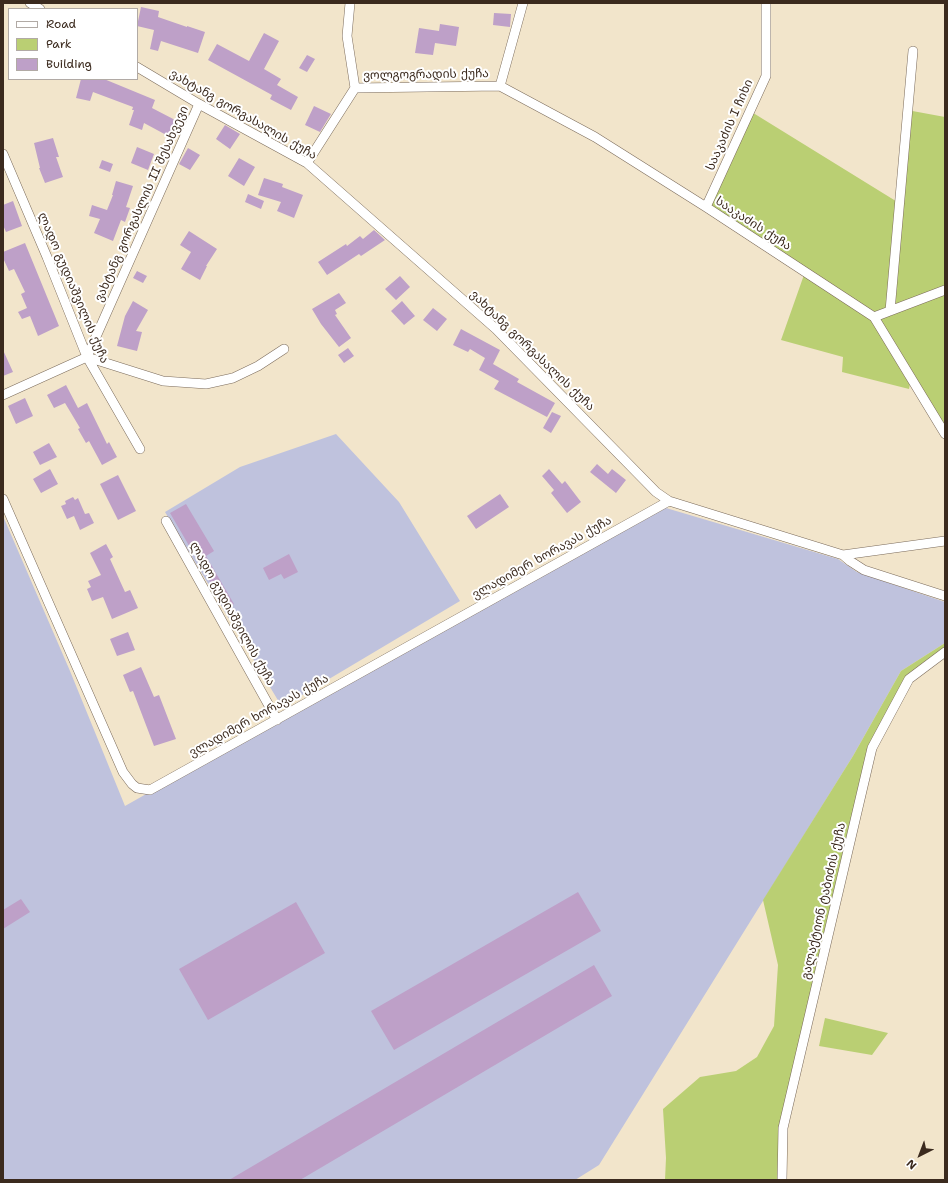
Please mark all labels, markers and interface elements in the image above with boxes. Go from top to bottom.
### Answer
legend [8,8,138,80]
text: Road [46,16,76,32]
text: Park [46,36,72,52]
text: Building [46,56,92,72]
street label: ვახტანგ გორგასალის ქუჩა [167,67,319,163]
street label: ვოლგოგრადის ქუჩა [363,67,489,83]
street label: სააკაძის I ჩიხი [703,77,757,173]
street label: ვახტანგ გორგასლის II შესახვევი [92,104,192,304]
street label: სააკაძის ქუჩა [712,194,794,254]
street label: ლადო გუდიაშვილის ქუჩა [35,210,111,366]
street label: ვახტანგ გორგასალის ქუჩა [467,288,597,414]
street label: ვლადიმერ ხორავას ქუჩა [470,514,614,602]
street label: ლადო გუდიაშვილის ქუჩა [186,539,278,689]
street label: ვლადიმერ ხორავას ქუჩა [187,672,331,760]
street label: გალაქტიონ ტაბიძის ქუჩა [799,821,849,981]
north arrow [900,1135,940,1175]
text: N [903,1156,920,1173]

